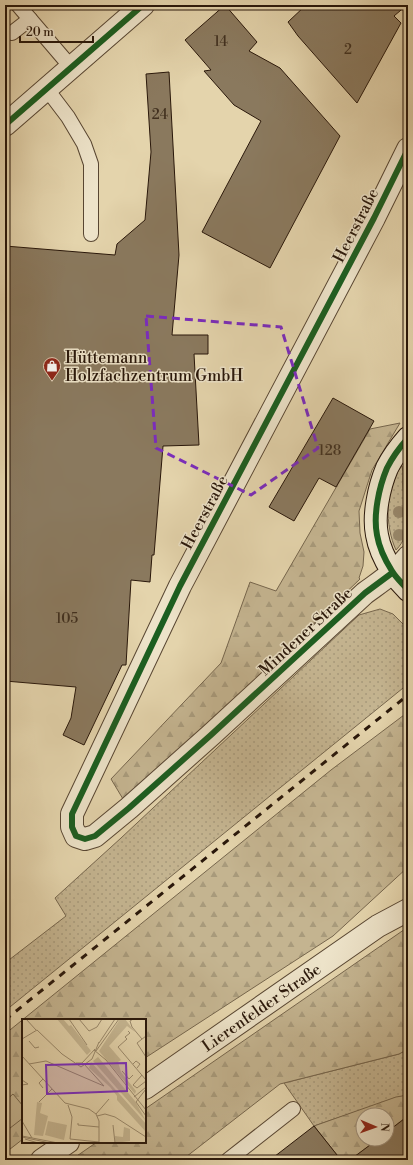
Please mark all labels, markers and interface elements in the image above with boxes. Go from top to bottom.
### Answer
scale bar [20,18,93,44]
text: 20 m [26,25,54,40]
house number: 14 [214,33,228,51]
house number: 2 [344,41,352,59]
house number: 24 [152,106,168,124]
street label: Heerstraße [329,185,383,266]
place label: Hüttemann Holzfachzentrum GmbH [65,348,243,386]
shop icon: Hüttemann Holzfachzentrum GmbH [42,356,62,381]
house number: 128 [319,442,341,460]
street label: Heerstraße [177,472,233,553]
street label: Mindener Straße [255,583,357,680]
house number: 105 [56,610,79,628]
street label: Lierenfelder Straße [198,959,325,1056]
inset map [22,1019,146,1143]
north arrow [355,1107,395,1147]
text: N [377,1123,391,1132]

